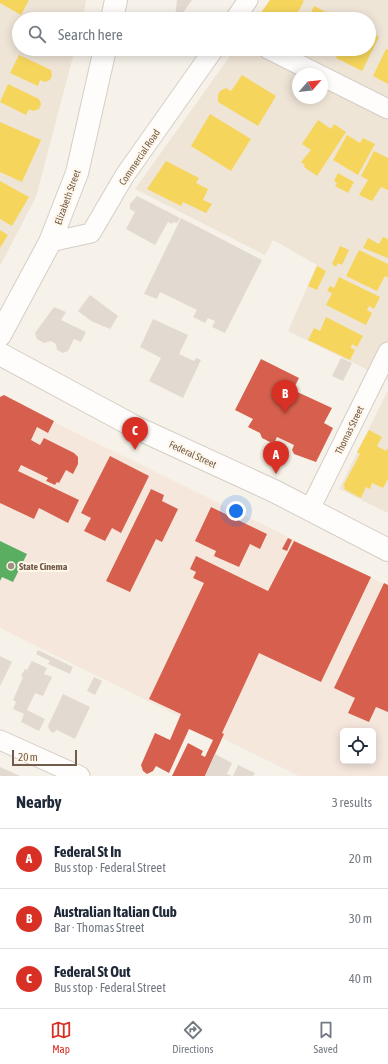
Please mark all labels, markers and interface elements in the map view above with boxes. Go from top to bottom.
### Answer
search box [12,12,376,56]
icon: search [26,23,48,45]
text: Search here [58,26,123,43]
north arrow [292,68,328,104]
street label: Commercial Road [117,127,162,187]
street label: Elizabeth Street [52,168,83,226]
pin: B [272,380,298,413]
street label: Thomas Street [333,404,366,456]
pin: C [122,417,148,450]
street label: Federal Street [167,439,218,470]
pin: A [263,441,289,474]
your location [226,501,246,521]
marker: State Cinema [6,561,16,571]
place label: State Cinema [19,561,68,572]
map controls [340,728,376,764]
button: locate [340,728,376,764]
scale bar [12,748,77,767]
text: 20 m [18,751,38,763]
text: Nearby [16,792,62,812]
text: 3 results [332,795,372,810]
text: Federal St In [54,843,121,860]
text: A [26,851,32,866]
text: 20 m [349,851,372,866]
text: Bus stop · Federal Street [54,860,166,875]
text: Australian Italian Club [54,903,177,920]
text: B [26,911,32,926]
text: 30 m [349,911,372,926]
text: Bar · Thomas Street [54,920,145,935]
text: Federal St Out [54,963,131,980]
text: C [26,971,32,986]
text: 40 m [349,971,372,986]
text: Bus stop · Federal Street [54,980,166,995]
tab: Map [50,1019,72,1055]
tab: Directions [172,1019,213,1055]
tab: Saved [314,1019,338,1055]

